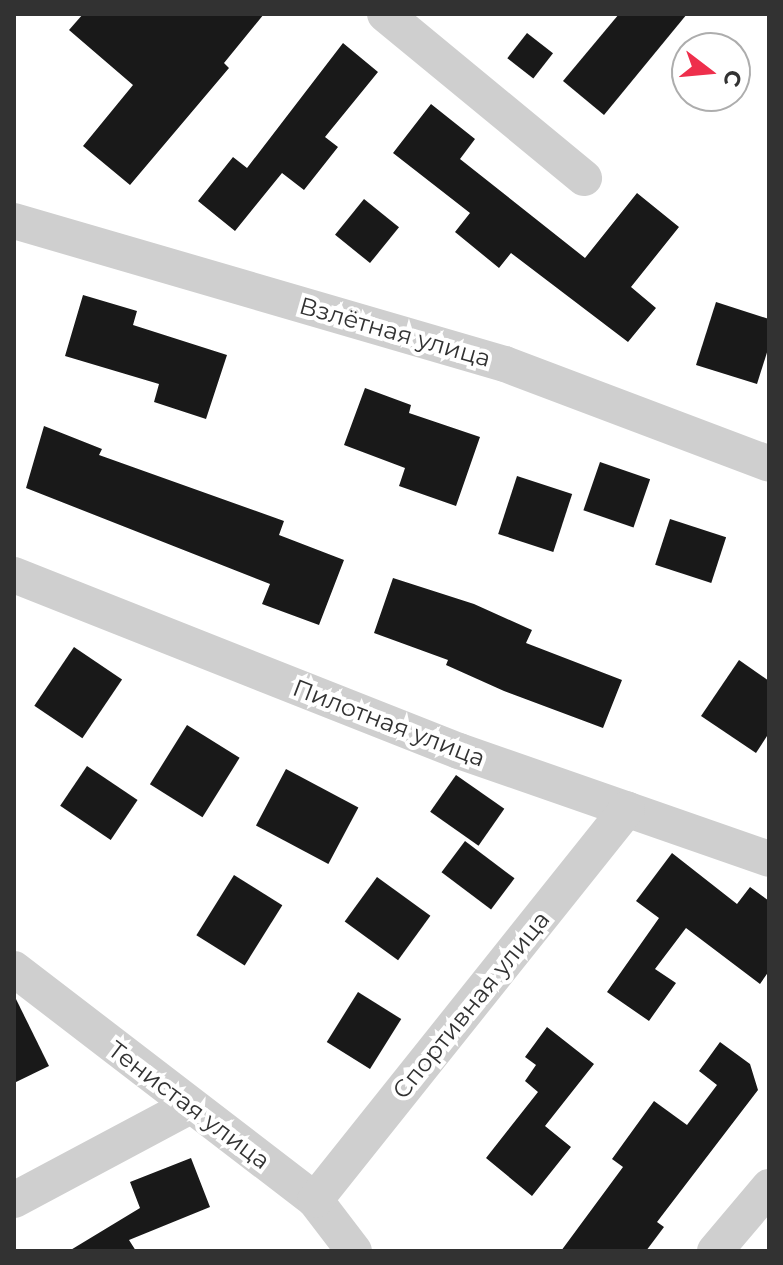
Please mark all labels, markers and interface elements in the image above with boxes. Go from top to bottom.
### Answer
north arrow [671,32,751,112]
text: С [717,67,748,90]
street label: Взлётная улица [296,291,494,373]
street label: Пилотная улица [289,673,489,773]
street label: Спортивная улица [386,905,556,1105]
street label: Тенистая улица [103,1035,275,1175]

